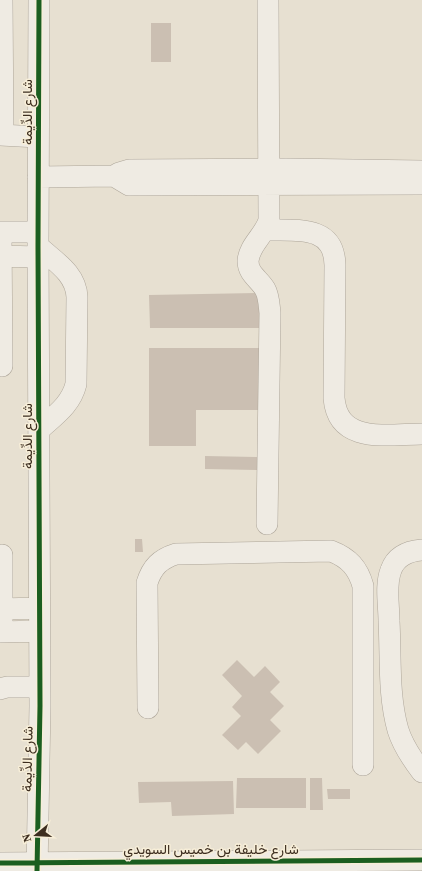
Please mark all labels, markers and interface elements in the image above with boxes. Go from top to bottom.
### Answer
street label: شارع الدِّيمة [17,79,38,145]
street label: شارع الدِّيمة [17,403,38,469]
street label: شارع الدِّيمة [16,726,39,792]
north arrow [16,815,56,855]
text: N [19,832,35,844]
street label: شارع خليفة بن خميس السويدي [123,839,299,861]

